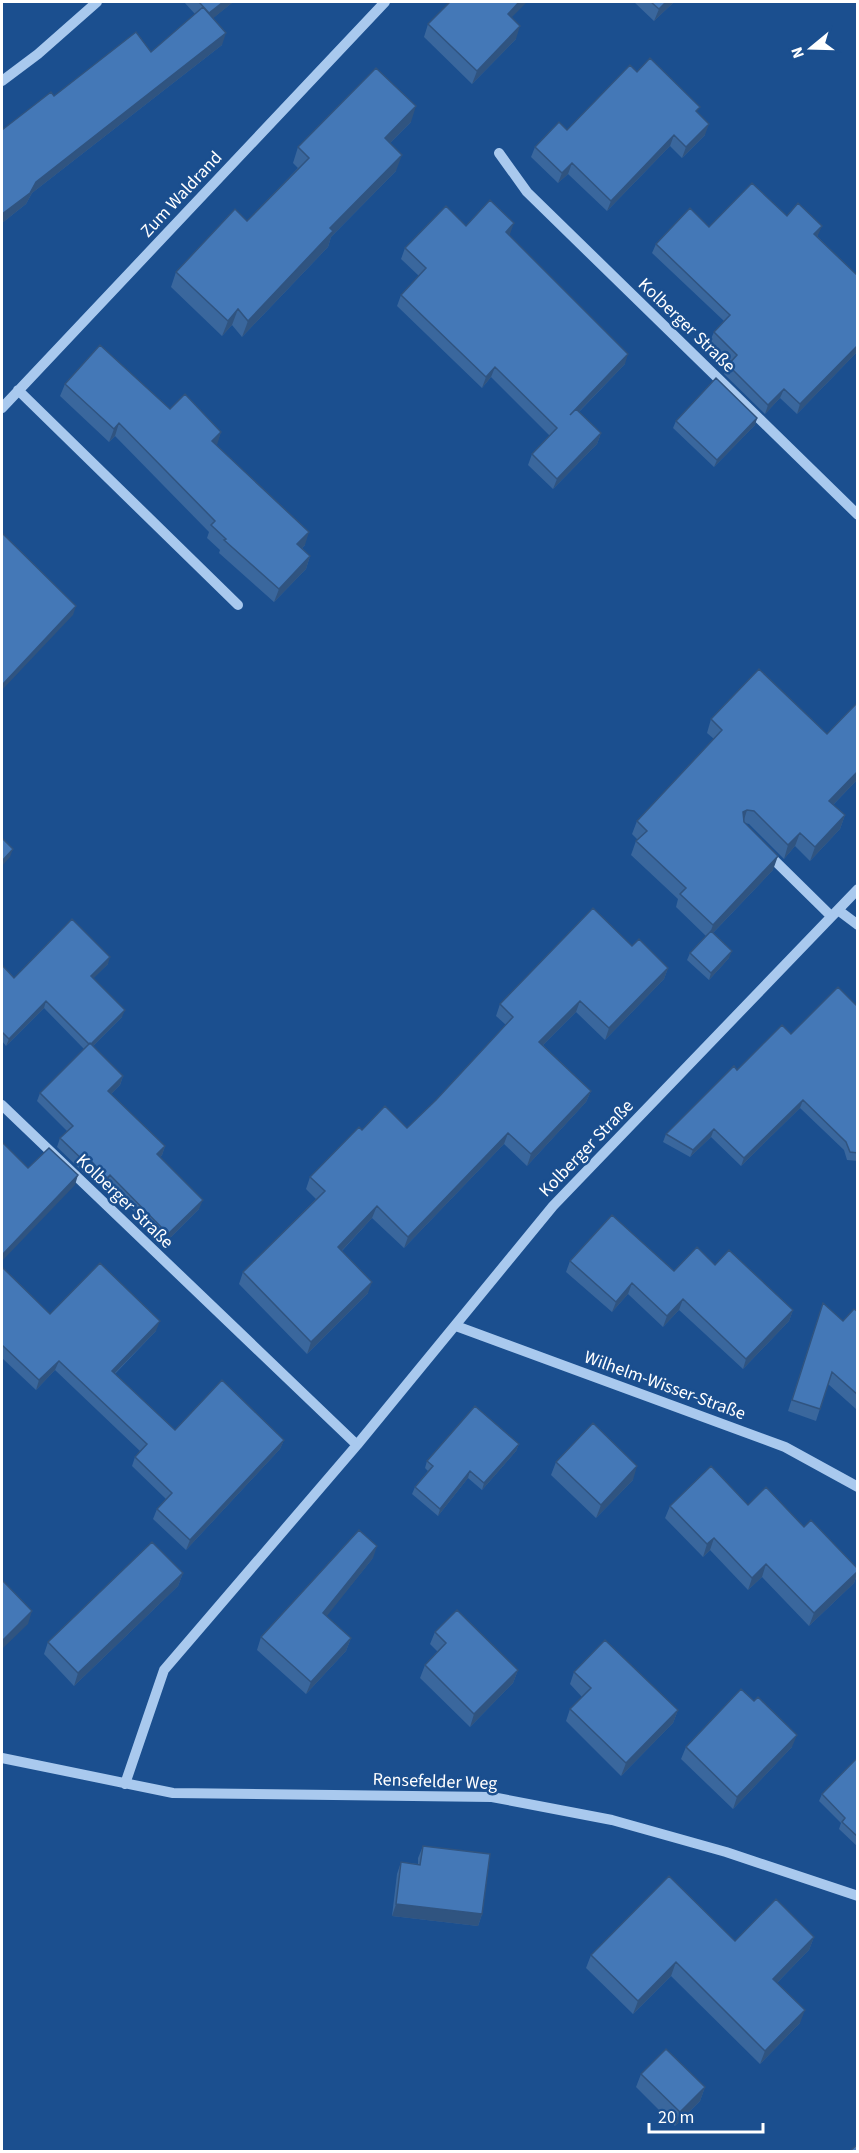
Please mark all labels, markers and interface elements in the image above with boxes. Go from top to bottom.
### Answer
north arrow [781,18,841,78]
text: N [786,44,810,61]
street label: Zum Waldrand [135,146,228,243]
street label: Kolberger Straße [632,272,741,378]
street label: Kolberger Straße [533,1094,639,1203]
street label: Kolberger Straße [70,1148,179,1254]
street label: Wilhelm-Wisser-Straße [581,1345,749,1426]
street label: Rensefelder Weg [372,1767,498,1796]
scale bar [649,2096,763,2134]
text: 20 m [658,2105,694,2130]

